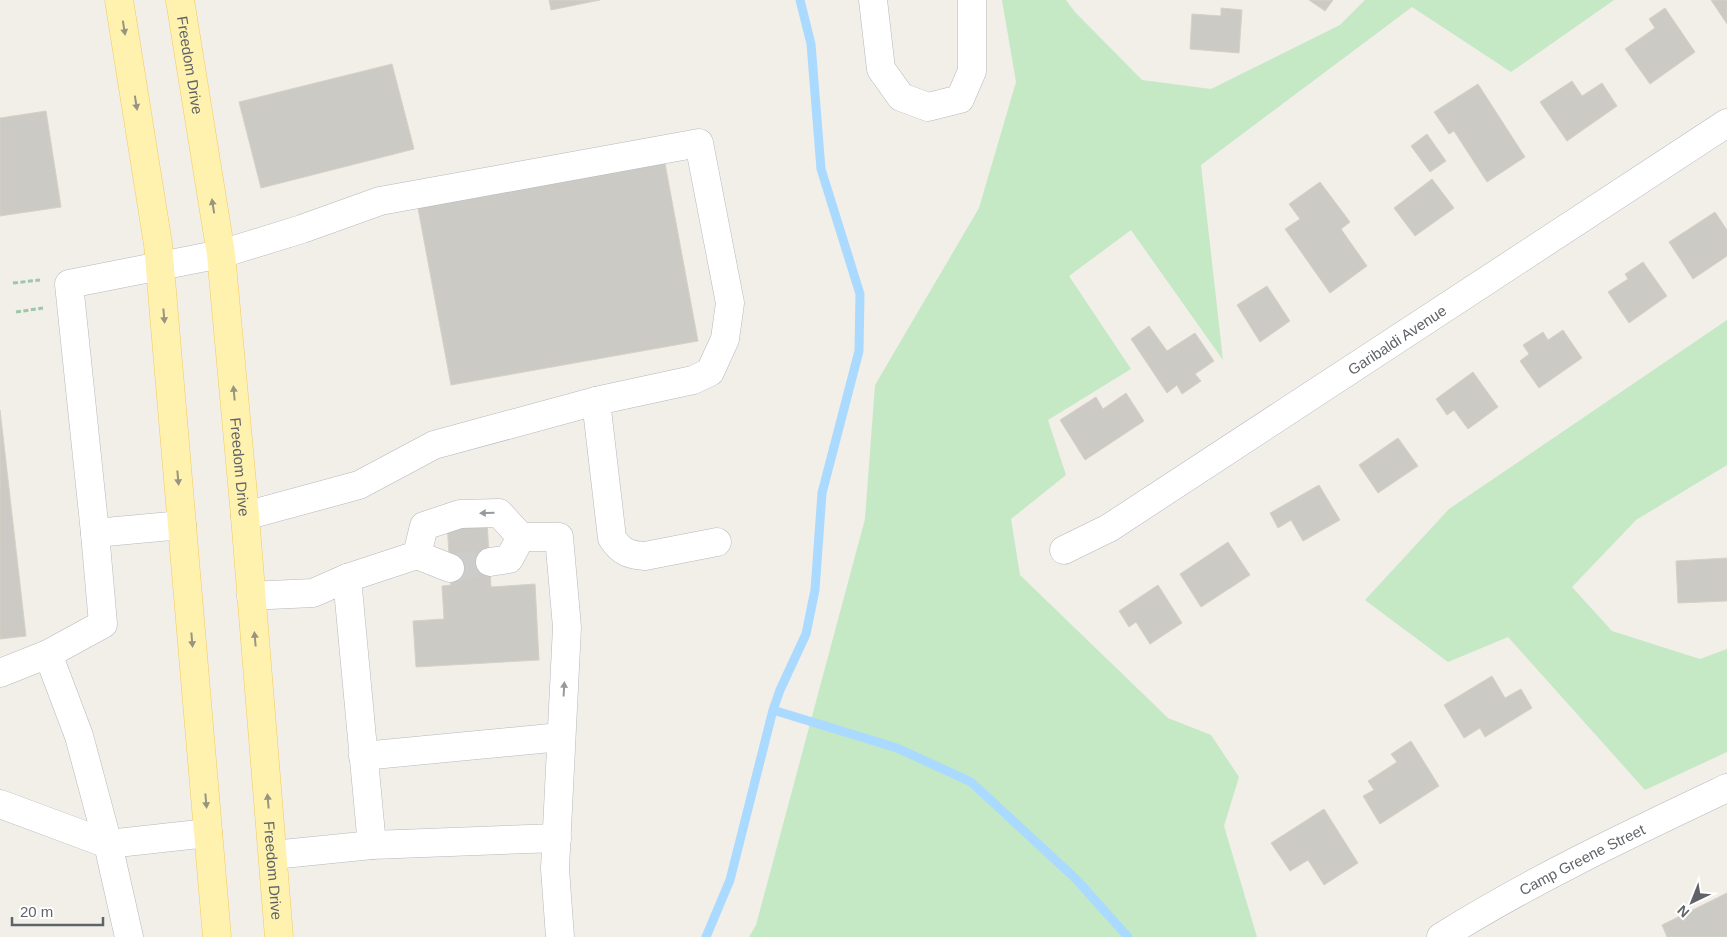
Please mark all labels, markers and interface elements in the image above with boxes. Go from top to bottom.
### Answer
street label: Freedom Drive [174,15,207,116]
one-way arrow [120,20,128,36]
one-way arrow [132,96,140,112]
one-way arrow [209,197,217,213]
street label: Garibaldi Avenue [1344,301,1449,378]
one-way arrow [161,308,169,324]
one-way arrow [229,385,237,401]
street label: Freedom Drive [228,417,253,517]
one-way arrow [174,470,182,486]
one-way arrow [479,509,495,517]
one-way arrow [250,631,258,647]
one-way arrow [188,632,196,648]
one-way arrow [560,681,568,697]
one-way arrow [264,793,272,809]
one-way arrow [202,794,210,810]
street label: Freedom Drive [261,820,286,921]
street label: Camp Greene Street [1516,820,1648,898]
north arrow [1667,877,1717,927]
scale bar [12,894,104,926]
text: N [1674,902,1692,921]
text: 20 m [20,903,53,920]

